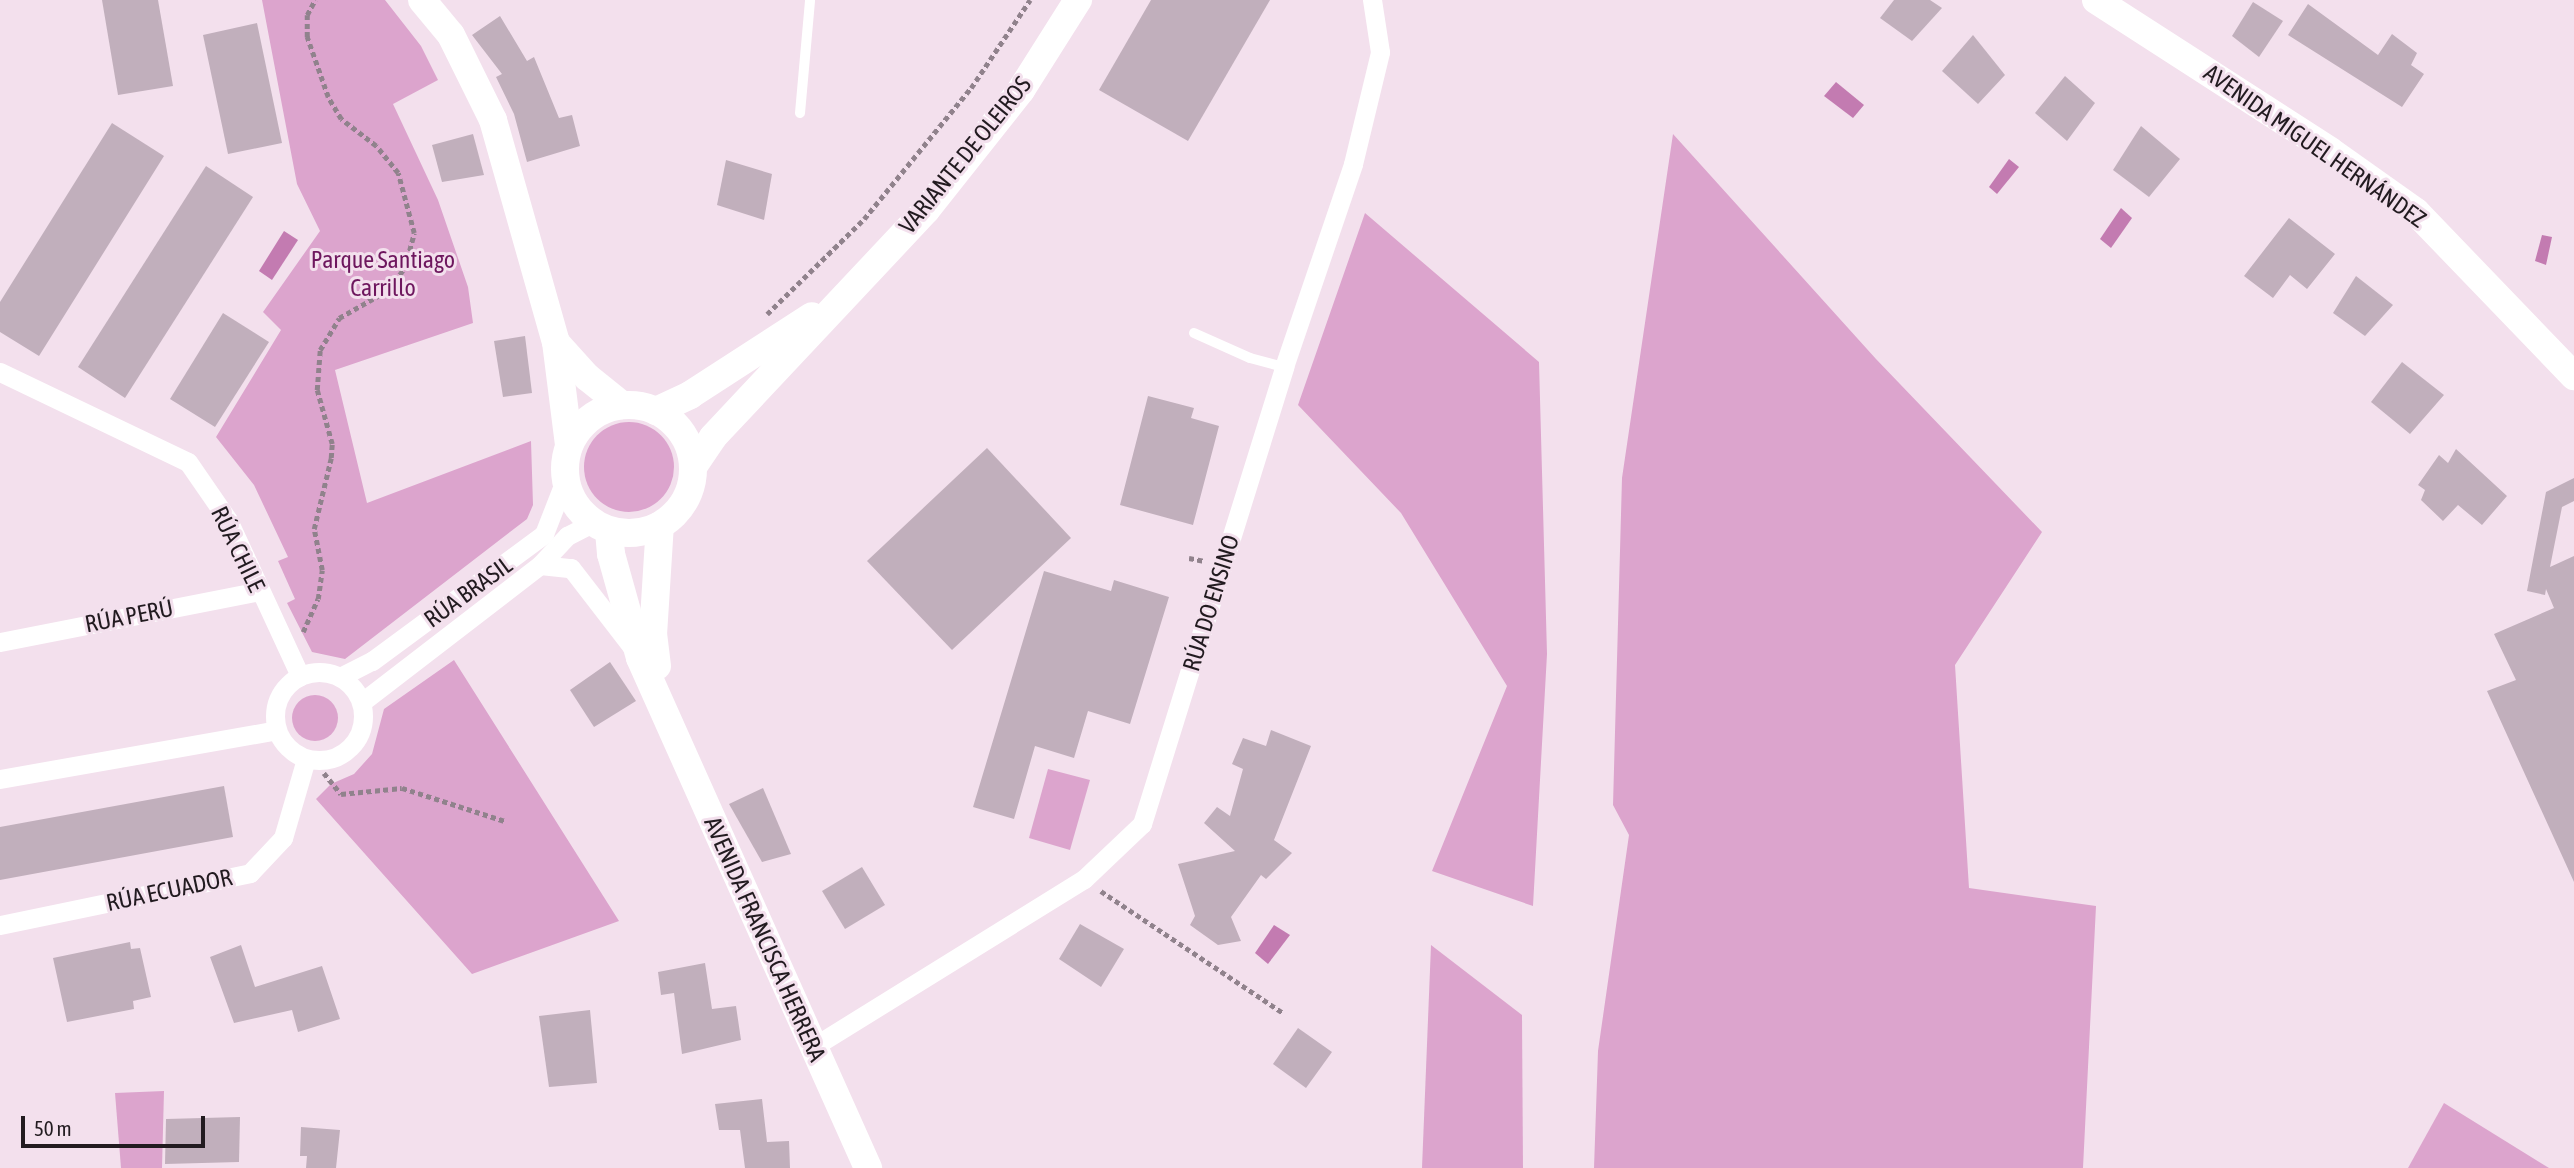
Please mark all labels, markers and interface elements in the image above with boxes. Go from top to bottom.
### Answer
street label: AVENIDA MIGUEL HERNÁNDEZ [2198,58,2432,234]
street label: VARIANTE DE OLEIROS [893,71,1037,239]
park label: Parque Santiago Carrillo [311,246,455,302]
street label: RÚA CHILE [205,502,271,596]
street label: RÚA DO ENSINO [1177,532,1245,674]
street label: RÚA BRASIL [418,550,518,634]
street label: RÚA PERÚ [82,593,176,639]
street label: AVENIDA FRANCISCA HERRERA [698,812,832,1066]
street label: RÚA ECUADOR [104,863,234,917]
scale bar [24,1102,208,1146]
text: 50 m [34,1116,72,1140]

